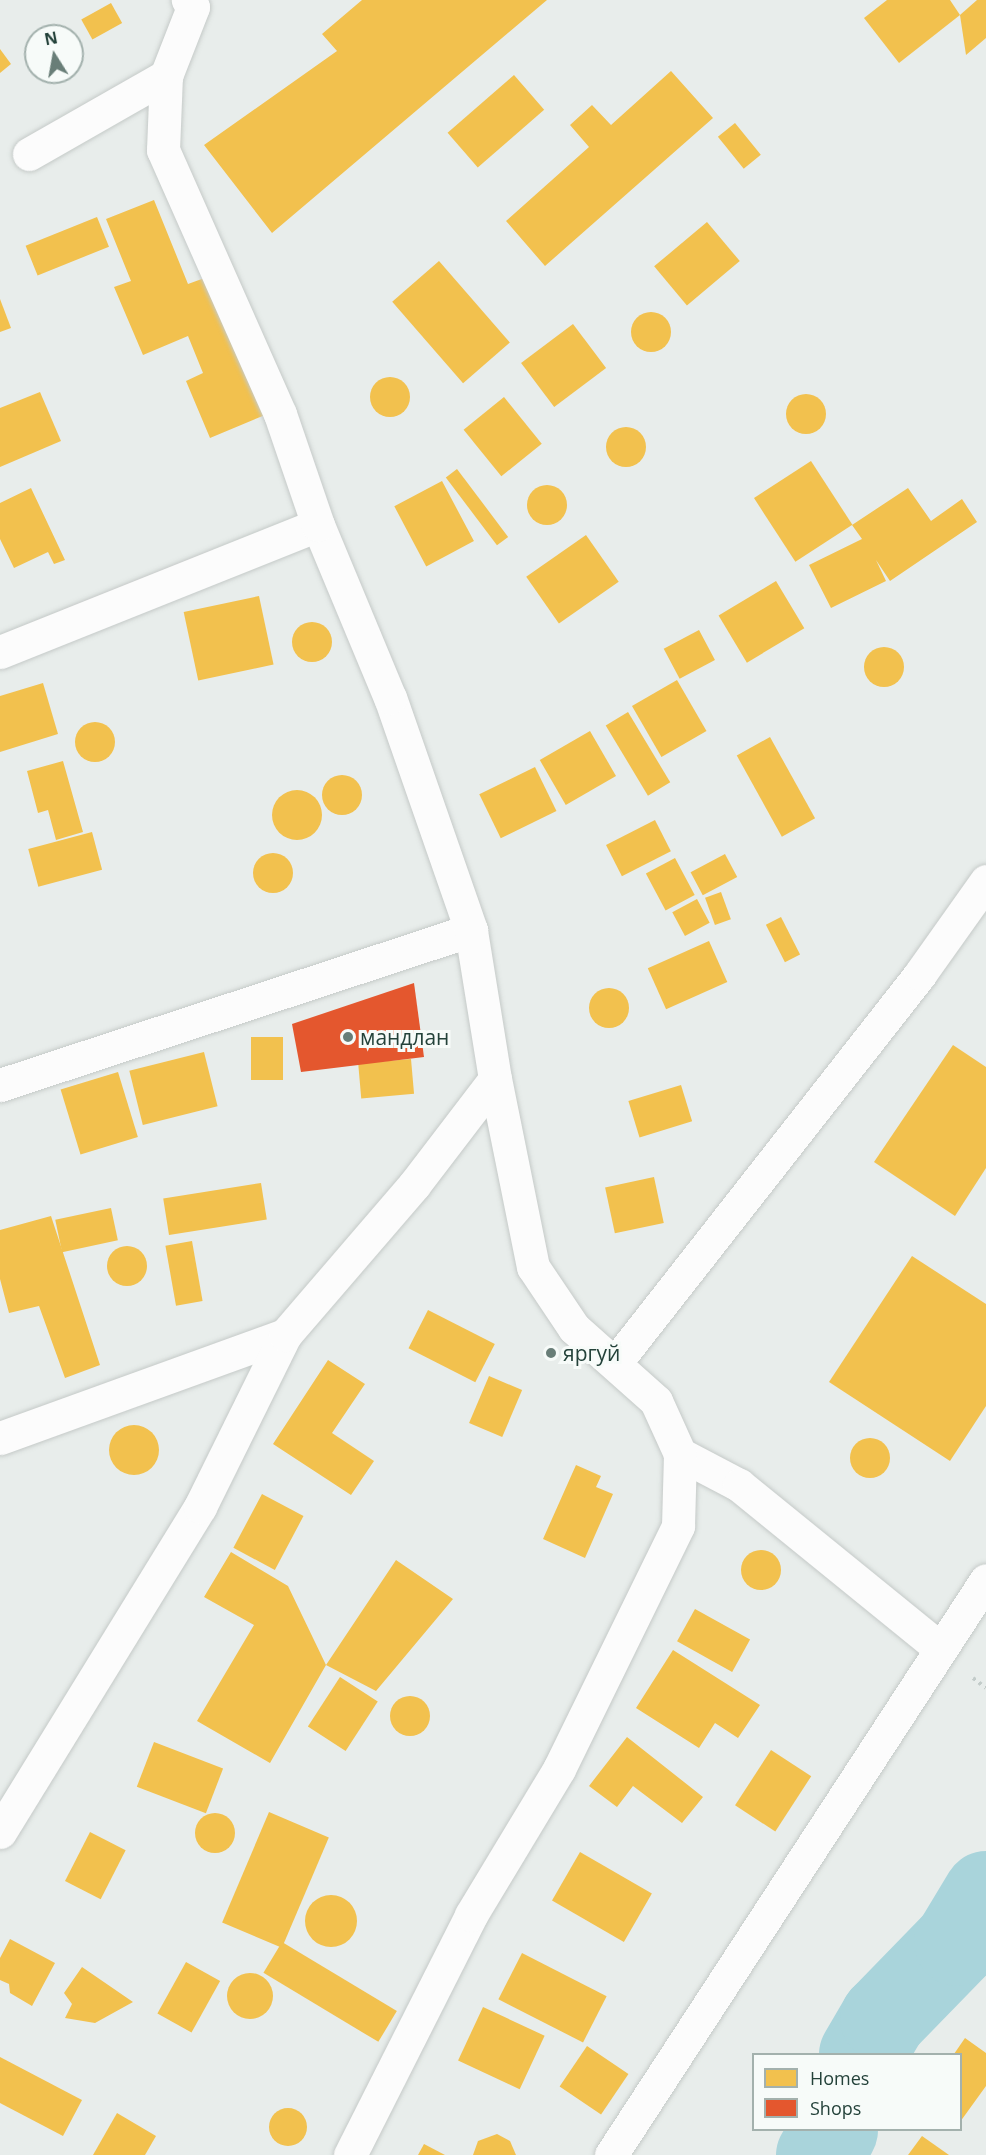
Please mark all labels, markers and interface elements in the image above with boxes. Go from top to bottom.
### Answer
north arrow [24,24,84,84]
text: N [42,26,59,50]
place label: мандлан [360,1024,449,1050]
marker: мандлан [341,1030,355,1044]
place label: яргуй [563,1340,620,1366]
marker: яргуй [544,1346,558,1360]
legend [752,2053,962,2131]
text: Homes [810,2066,869,2090]
text: Shops [810,2096,861,2120]

